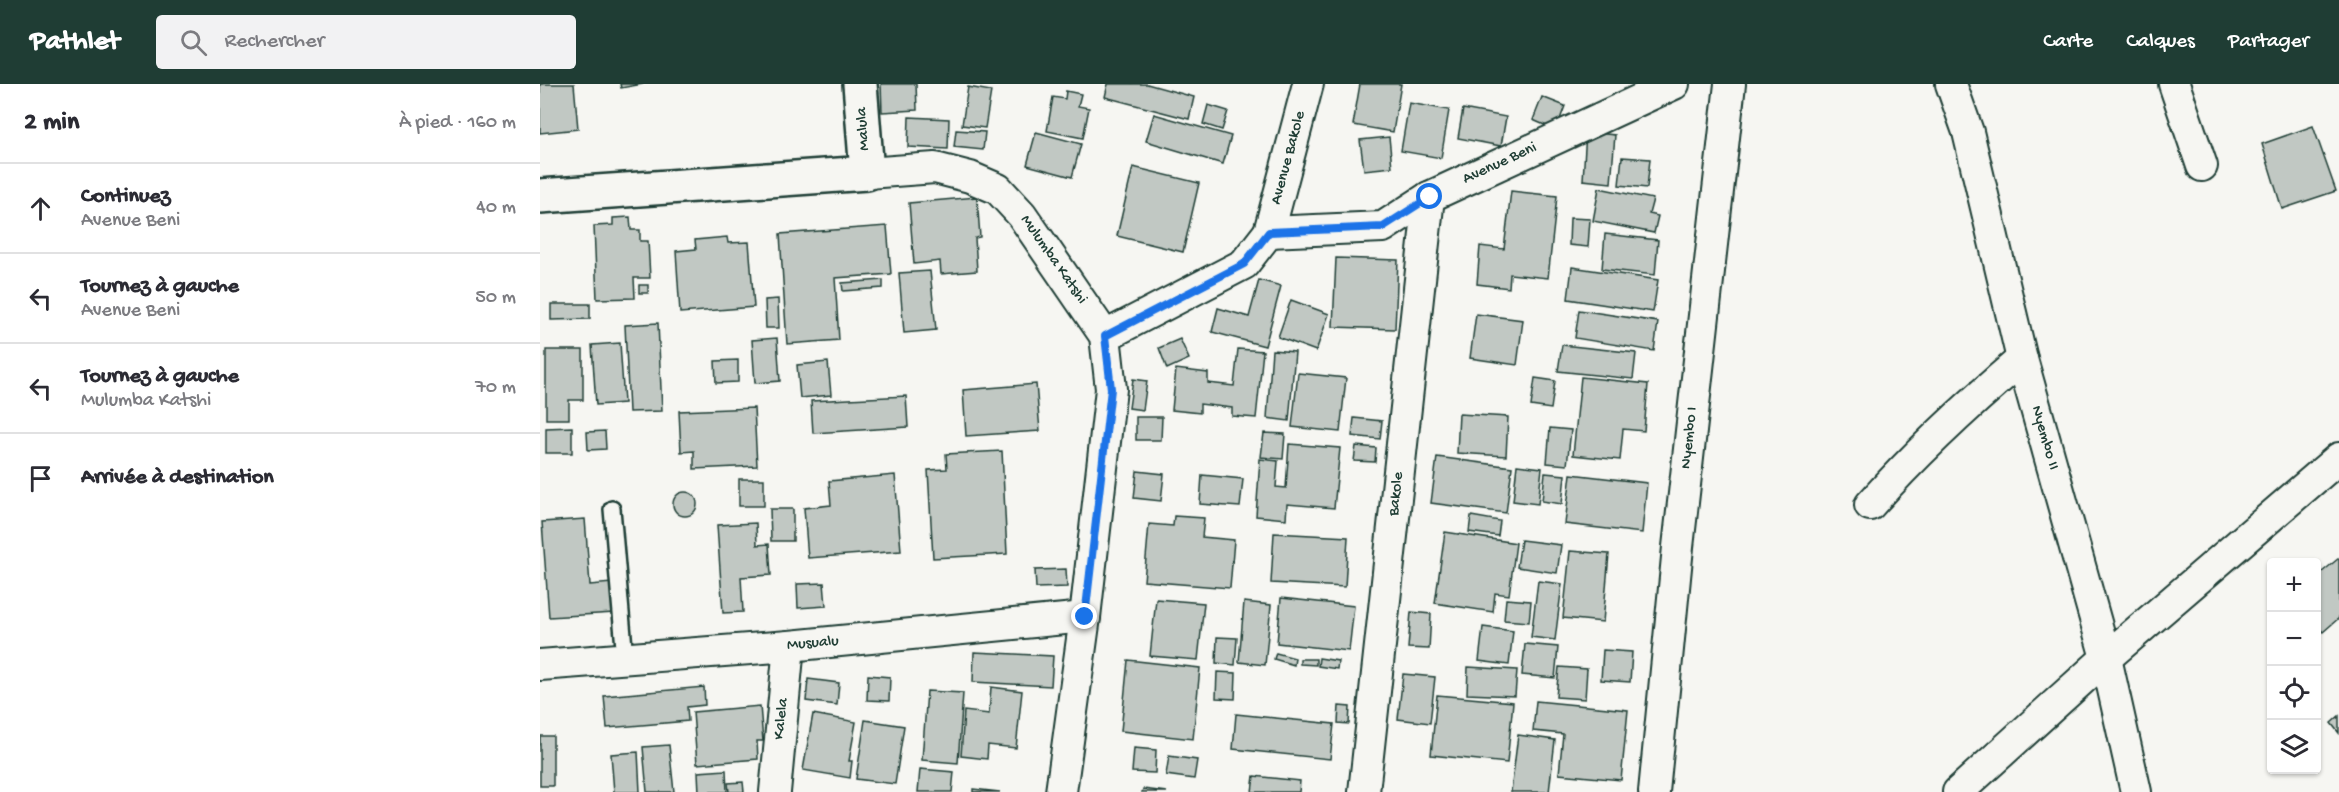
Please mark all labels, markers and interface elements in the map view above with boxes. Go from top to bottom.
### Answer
search box [156,15,576,69]
text: Pathlet [30,26,120,59]
icon: search [177,26,210,59]
text: Rechercher [225,29,324,55]
text: Carte [2043,30,2093,55]
text: Calques [2126,30,2195,55]
text: Partager [2228,30,2309,55]
street label: Malula [853,106,875,151]
text: 2 min [24,108,79,139]
street label: Avenue Bakole [1267,108,1311,207]
text: À pied · 160 m [399,112,516,135]
street label: Avenue Beni [1460,139,1540,189]
route start [1416,183,1442,209]
text: Continuez [81,184,170,210]
icon: ahead [24,192,57,225]
text: 40 m [476,197,516,220]
text: Avenue Beni [81,210,180,233]
street label: Mulumba Katshi [1015,212,1091,308]
text: Tournez à gauche [81,274,239,300]
icon: left [24,282,57,315]
text: 50 m [475,287,516,310]
text: Avenue Beni [81,300,180,323]
text: Tournez à gauche [81,364,239,390]
icon: left [24,372,57,405]
text: 70 m [475,377,516,400]
text: Mulumba Katshi [81,390,211,413]
street label: Nyembo II [2026,404,2062,472]
street label: Nyembo I [1677,406,1703,470]
icon: arrive [24,462,57,495]
text: Arrivée à destination [81,465,274,491]
street label: Bakole [1385,470,1409,518]
map controls [2267,558,2321,774]
button: + [2267,558,2321,612]
route end [1071,603,1097,629]
button: − [2267,612,2321,666]
street label: Musualu [786,632,840,656]
button: locate [2267,666,2321,720]
street label: Kalela [770,696,794,741]
button: layers [2267,720,2321,774]

